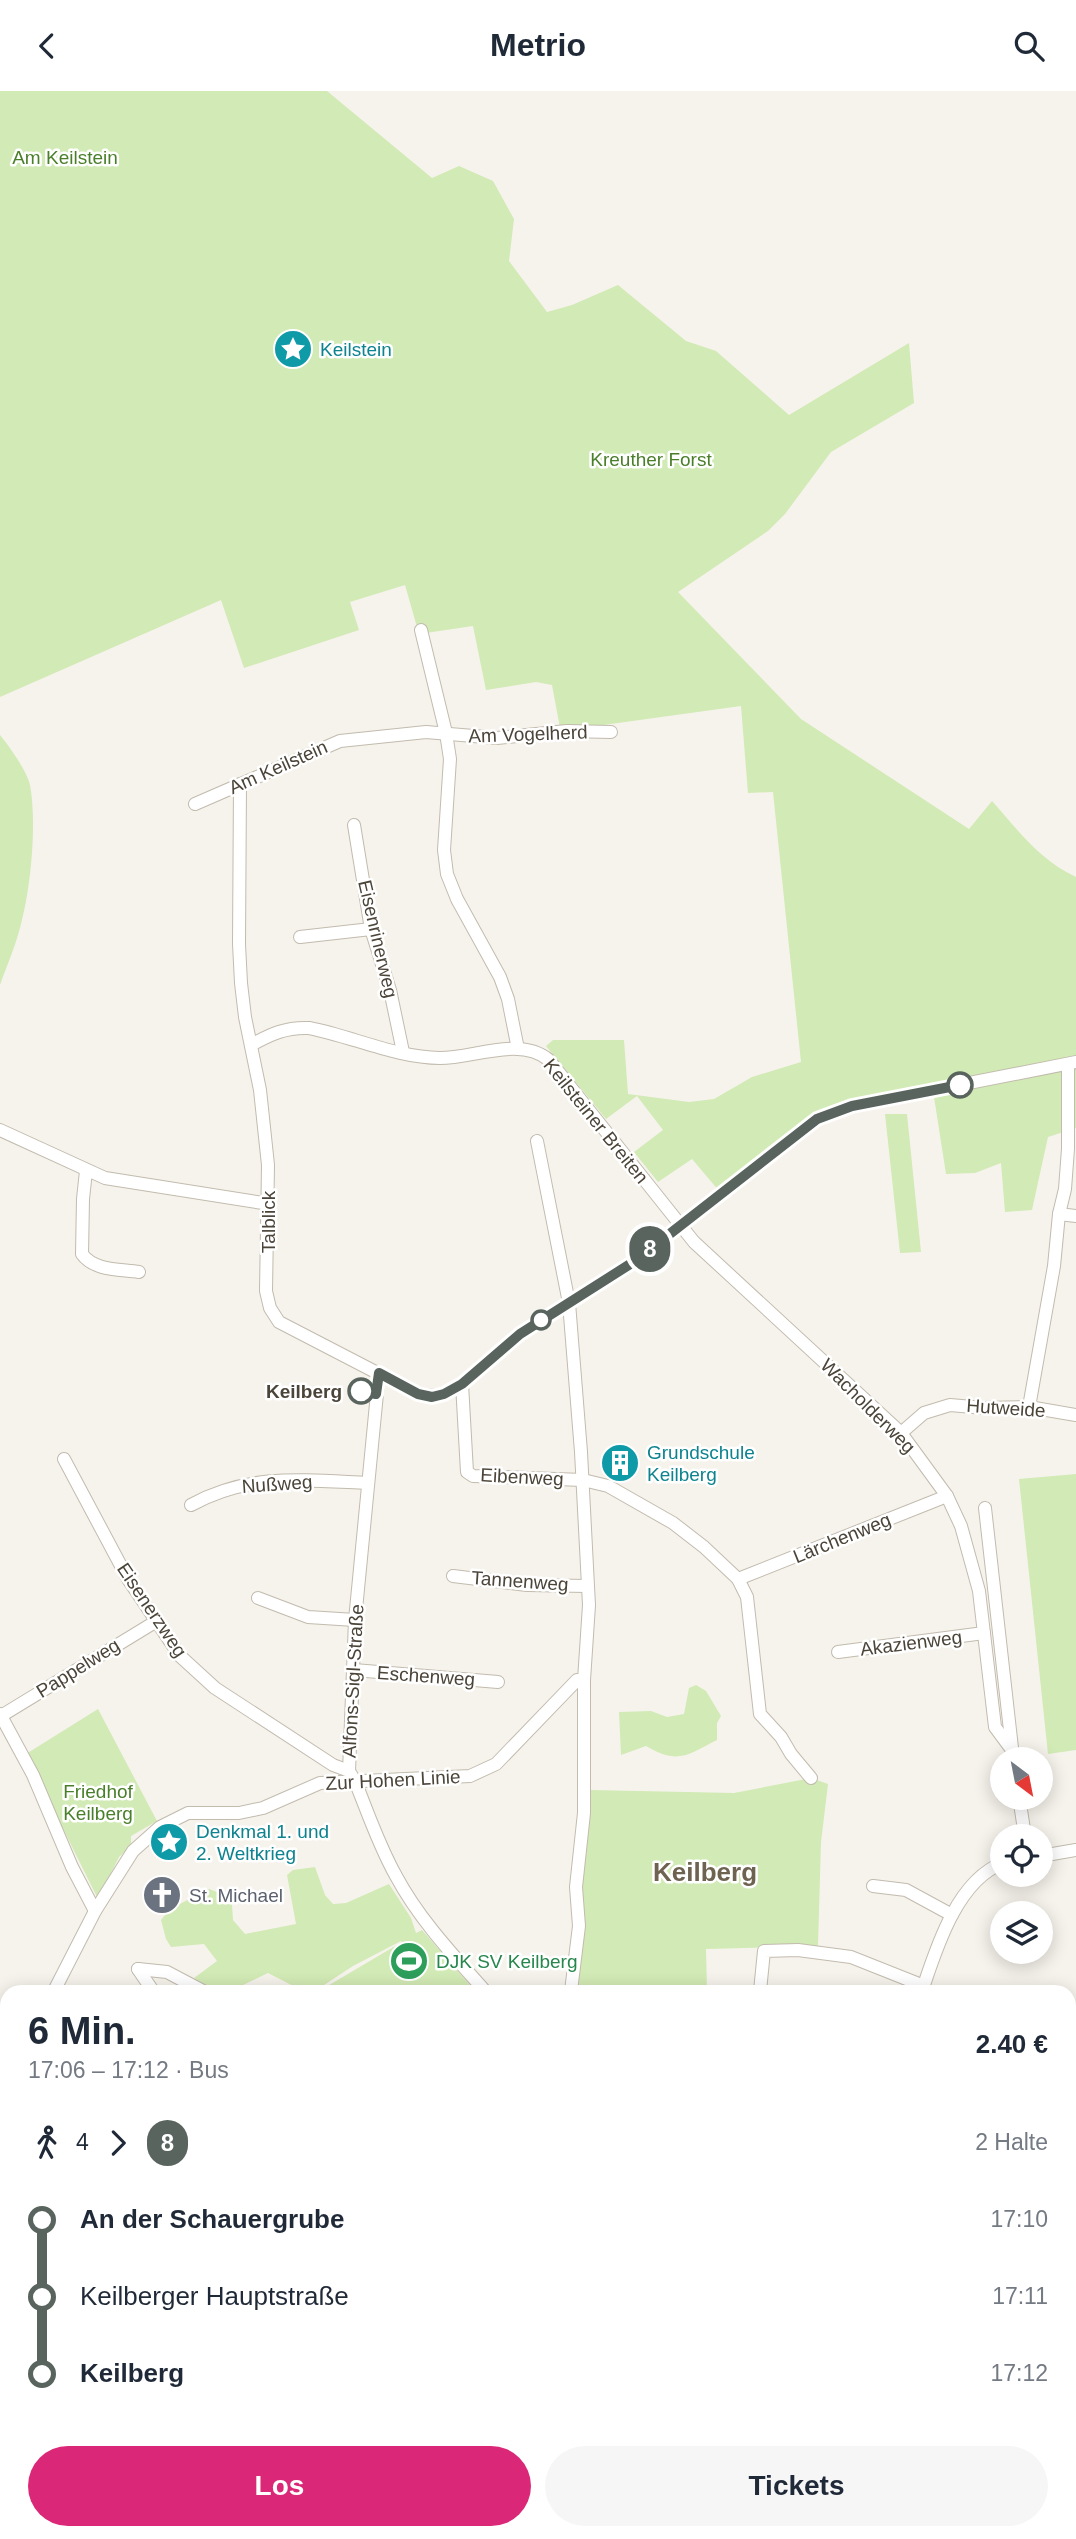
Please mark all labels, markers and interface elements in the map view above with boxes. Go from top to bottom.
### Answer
icon: back [28,27,66,65]
text: Metrio [490,27,586,63]
icon: search [1010,27,1048,65]
park label: Am Keilstein [12,147,118,168]
place icon: Keilstein [272,328,314,370]
place label: Keilstein [320,339,392,360]
park label: Kreuther Forst [590,449,712,470]
street label: Am Vogelherd [468,721,588,747]
street label: Am Keilstein [225,736,331,798]
street label: Eisenrinerweg [354,878,402,1000]
street label: Keilsteiner Breiten [539,1054,653,1188]
unlabelled marker [947,1072,973,1098]
street label: Talblick [258,1190,279,1253]
line badge: 8 [627,1226,673,1272]
text: 8 [643,1235,657,1262]
unlabelled marker [531,1310,551,1330]
street label: Wacholderweg [816,1354,920,1458]
marker: Keilberg [348,1378,374,1404]
place label: Keilberg [266,1381,342,1402]
street label: Hutweide [966,1395,1046,1421]
building icon: Grundschule Keilberg [599,1442,641,1484]
place label: Grundschule Keilberg [647,1442,755,1485]
street label: Eibenweg [480,1464,564,1490]
street label: Nußweg [241,1471,313,1497]
street label: Lärchenweg [790,1509,894,1567]
street label: Eisenerzweg [113,1559,191,1661]
street label: Tannenweg [471,1567,569,1595]
street label: Alfons-Sigl-Straße [338,1603,368,1759]
street label: Akazienweg [859,1626,963,1660]
street label: Pappelweg [33,1634,123,1702]
street label: Eschenweg [376,1662,476,1690]
north arrow [990,1747,1054,1809]
map controls [990,1747,1053,1964]
street label: Zur Hohen Linie [325,1766,461,1794]
park label: Friedhof Keilberg [63,1781,134,1824]
place icon: Denkmal 1. und 2. Weltkrieg [148,1821,190,1863]
place label: Denkmal 1. und 2. Weltkrieg [196,1821,329,1864]
button: locate [990,1824,1053,1887]
district label: Keilberg [653,1857,757,1887]
church icon: St. Michael [141,1874,183,1916]
place label: St. Michael [189,1885,283,1906]
button: layers [990,1901,1053,1964]
sports icon: DJK SV Keilberg [388,1940,430,1982]
place label: DJK SV Keilberg [436,1951,578,1972]
text: 6 Min. [28,2010,136,2052]
text: 2.40 € [976,2029,1048,2059]
text: 17:06 – 17:12 · Bus [28,2057,229,2083]
icon: walk [28,2124,66,2162]
icon: forward [99,2124,137,2162]
text: 4 [76,2129,89,2155]
text: 8 [161,2129,174,2156]
text: 2 Halte [975,2129,1048,2155]
text: An der Schauergrube [80,2204,344,2234]
text: 17:10 [990,2206,1048,2232]
text: Keilberger Hauptstraße [80,2281,349,2311]
text: 17:11 [992,2283,1048,2309]
text: Keilberg [80,2358,184,2388]
text: 17:12 [990,2360,1048,2386]
button: Los [28,2446,531,2526]
button: Tickets [545,2446,1048,2526]

